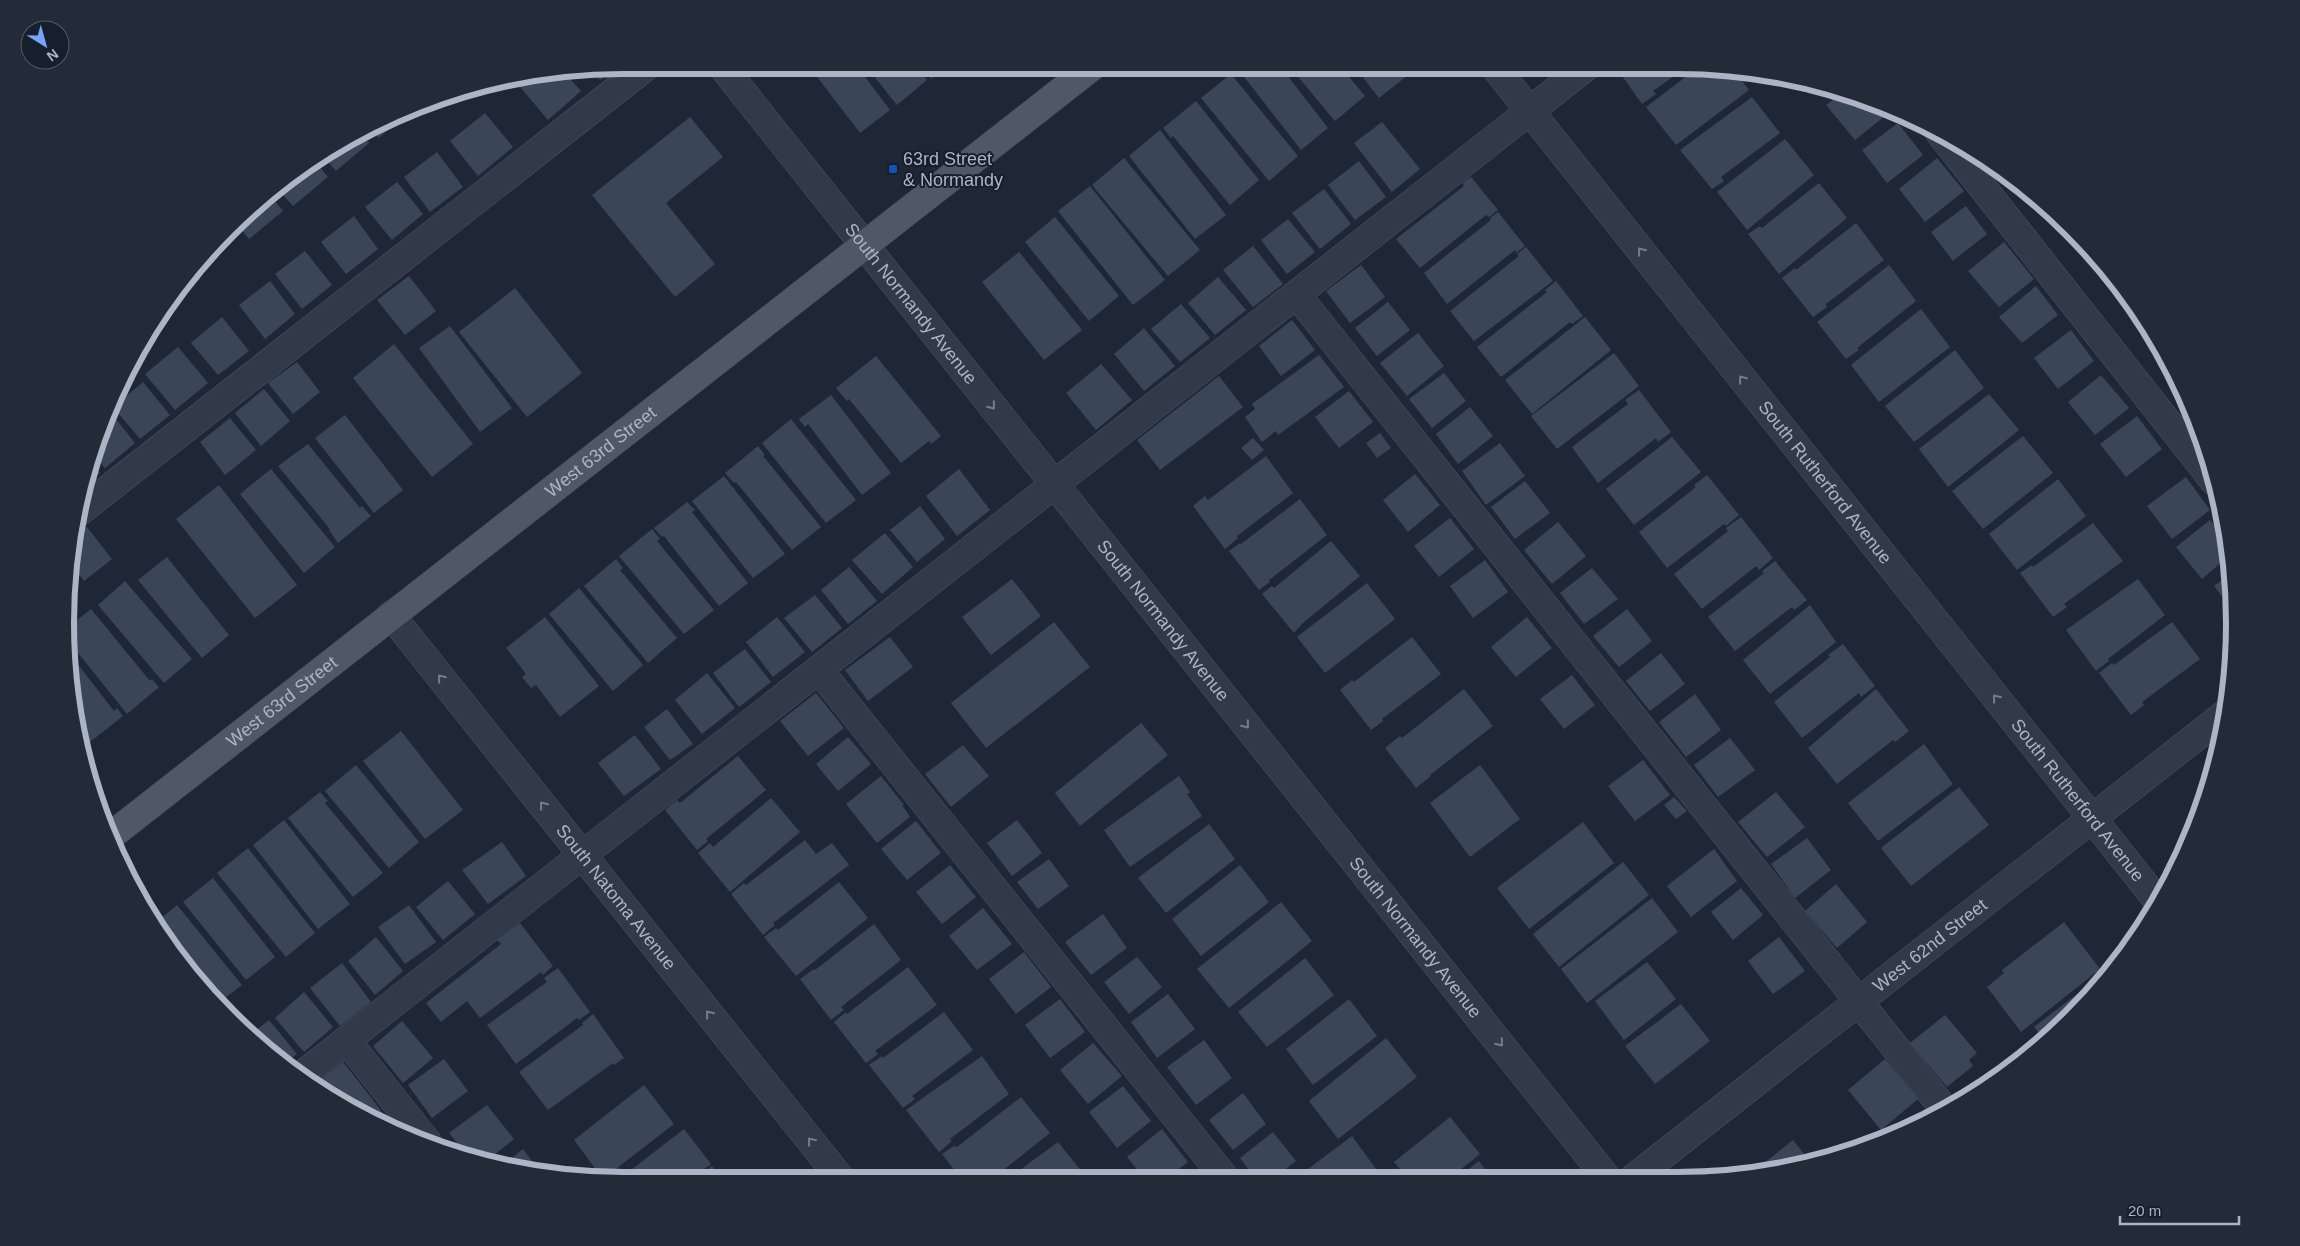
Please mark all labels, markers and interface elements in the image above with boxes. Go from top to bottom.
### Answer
north arrow [20,20,70,70]
text: N [44,46,62,65]
place label: 63rd Street & Normandy [903,149,1003,190]
marker: 63rd Street & Normandy [887,163,899,175]
street label: South Normandy Avenue [841,219,981,388]
one-way arrow [1638,248,1647,257]
one-way arrow [1740,376,1748,385]
street label: South Rutherford Avenue [1754,397,1896,568]
one-way arrow [986,400,994,409]
street label: West 63rd Street [541,402,660,501]
street label: South Normandy Avenue [1093,536,1233,705]
street label: West 63rd Street [223,652,341,751]
one-way arrow [439,675,447,684]
one-way arrow [1993,695,2001,704]
street label: South Rutherford Avenue [2007,715,2148,886]
one-way arrow [1240,719,1248,728]
one-way arrow [540,802,548,811]
street label: South Natoma Avenue [552,821,680,974]
street label: South Normandy Avenue [1345,853,1485,1022]
street label: West 62nd Street [1869,895,1991,996]
one-way arrow [707,1011,715,1020]
one-way arrow [1494,1038,1503,1047]
one-way arrow [808,1138,816,1147]
scale bar [2120,1194,2239,1226]
text: 20 m [2128,1202,2161,1219]

